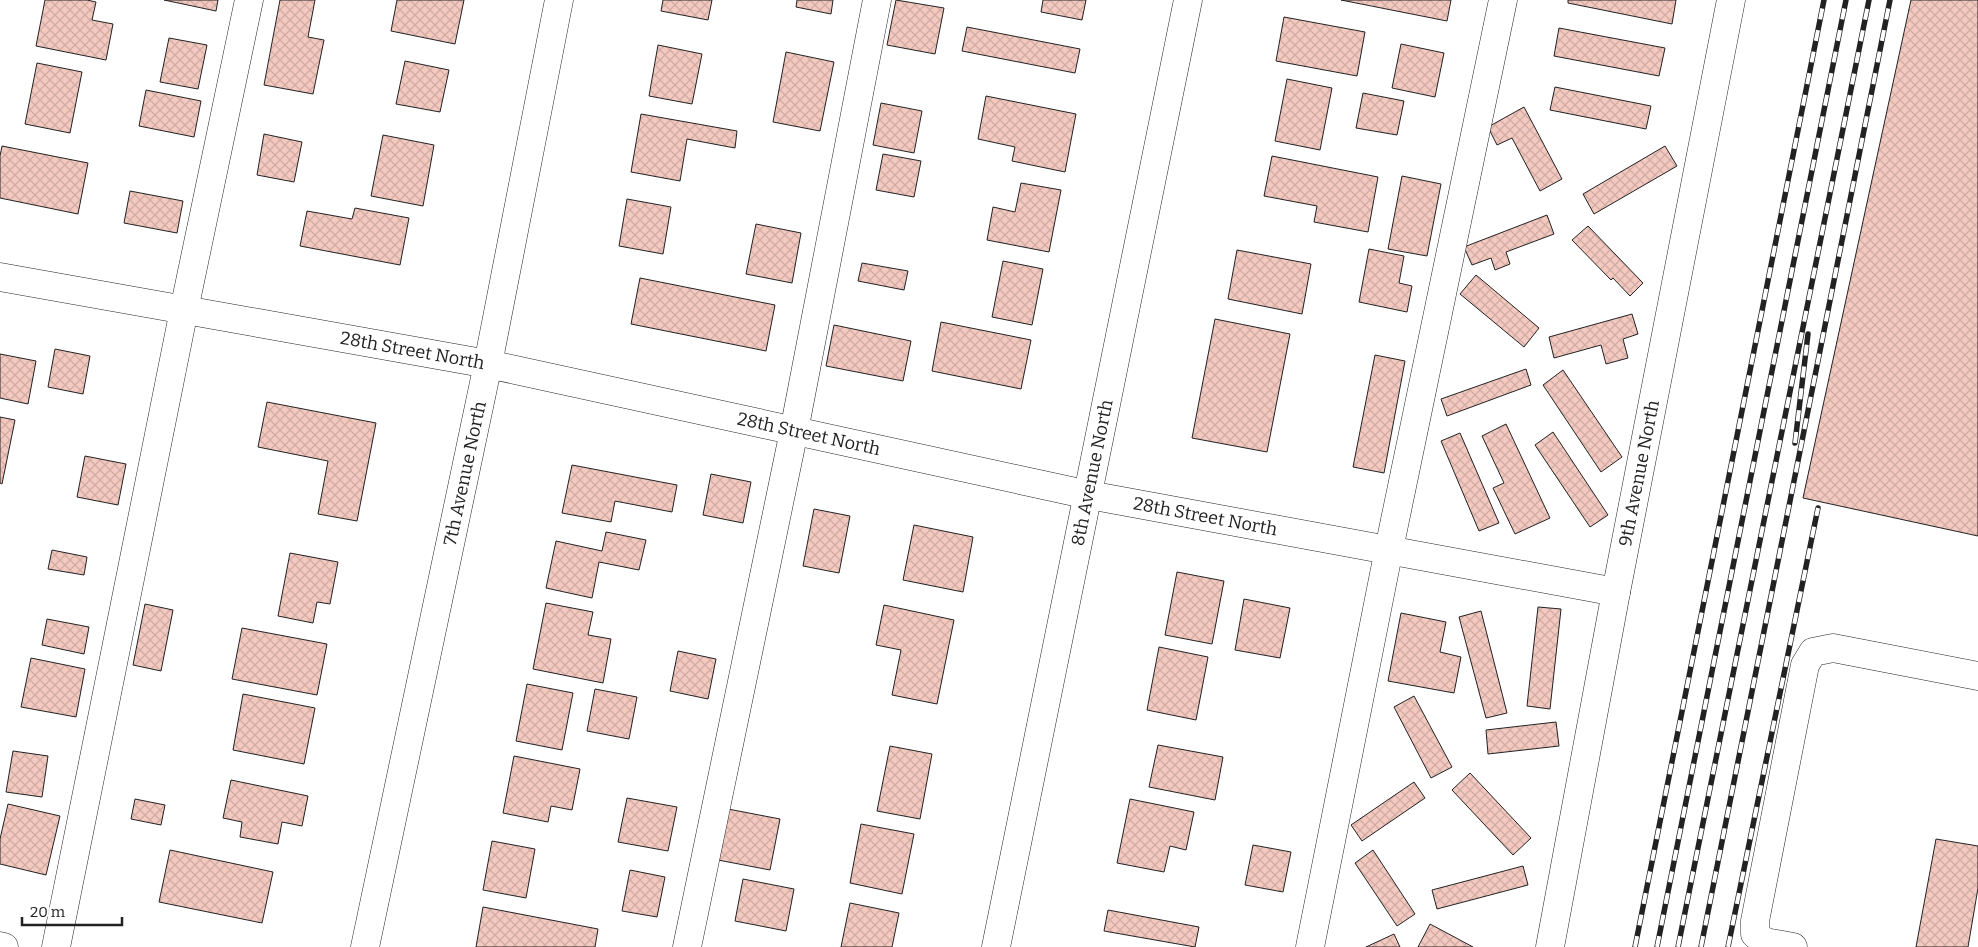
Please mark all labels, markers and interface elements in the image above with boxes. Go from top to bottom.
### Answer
street label: 28th Street North [339,327,486,374]
street label: 8th Avenue North [1067,398,1118,548]
street label: 9th Avenue North [1614,398,1664,548]
street label: 7th Avenue North [439,399,491,548]
street label: 28th Street North [735,408,882,460]
street label: 28th Street North [1131,492,1279,540]
scale bar [22,894,122,926]
text: 20 m [30,903,66,921]

